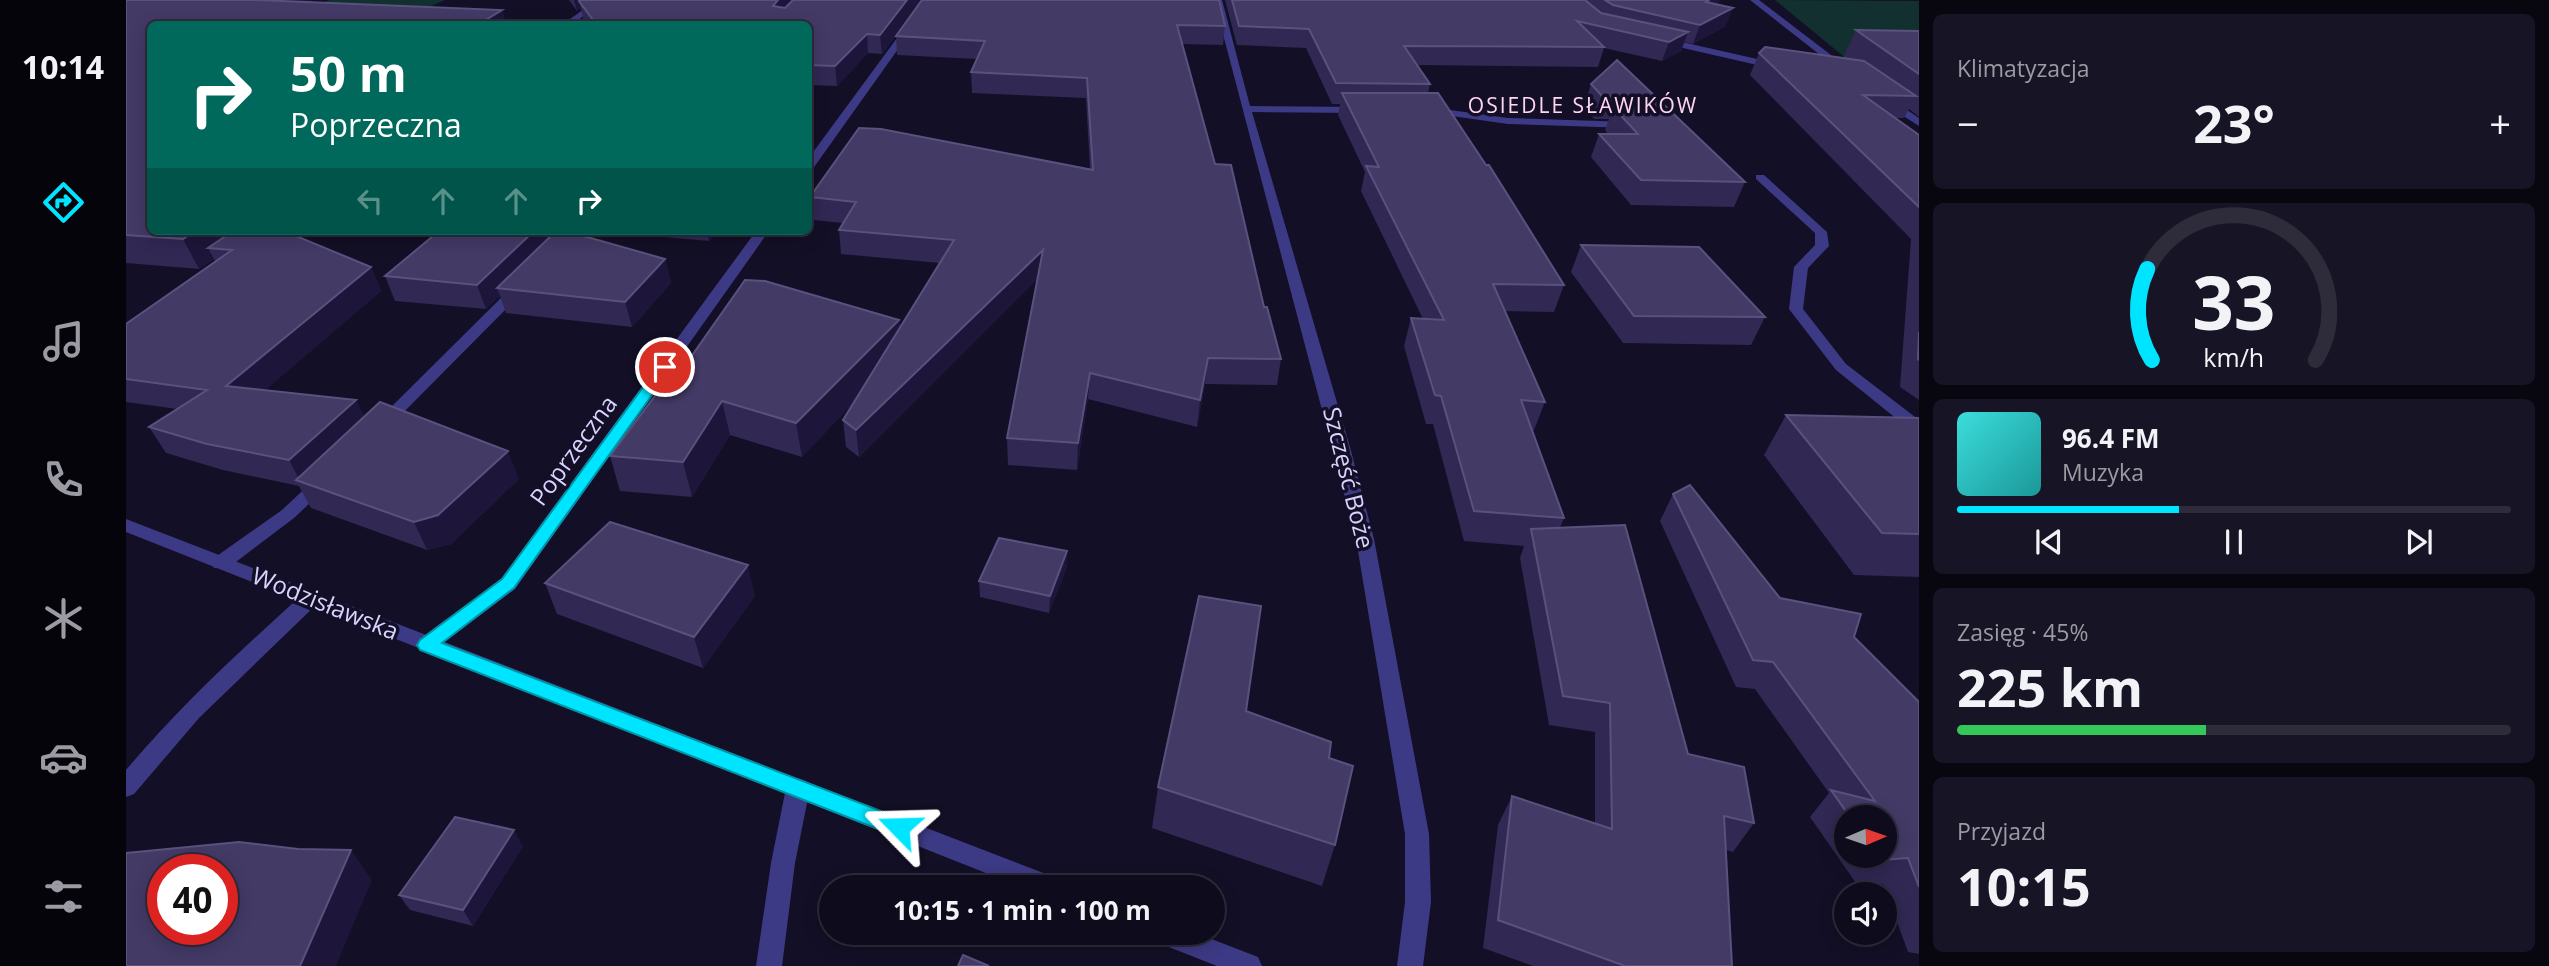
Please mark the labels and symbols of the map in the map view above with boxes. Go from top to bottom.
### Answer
district label: OSIEDLE SŁAWIKÓW [1468,91,1698,119]
pin [635,337,695,397]
street label: Poprzeczna [522,388,624,512]
street label: Szczęść Boże [1316,404,1383,552]
street label: Wodzisławska [247,558,404,647]
position arrow [862,790,936,864]
north arrow [1834,805,1897,868]
speed limit sign: 40 [147,854,238,945]

